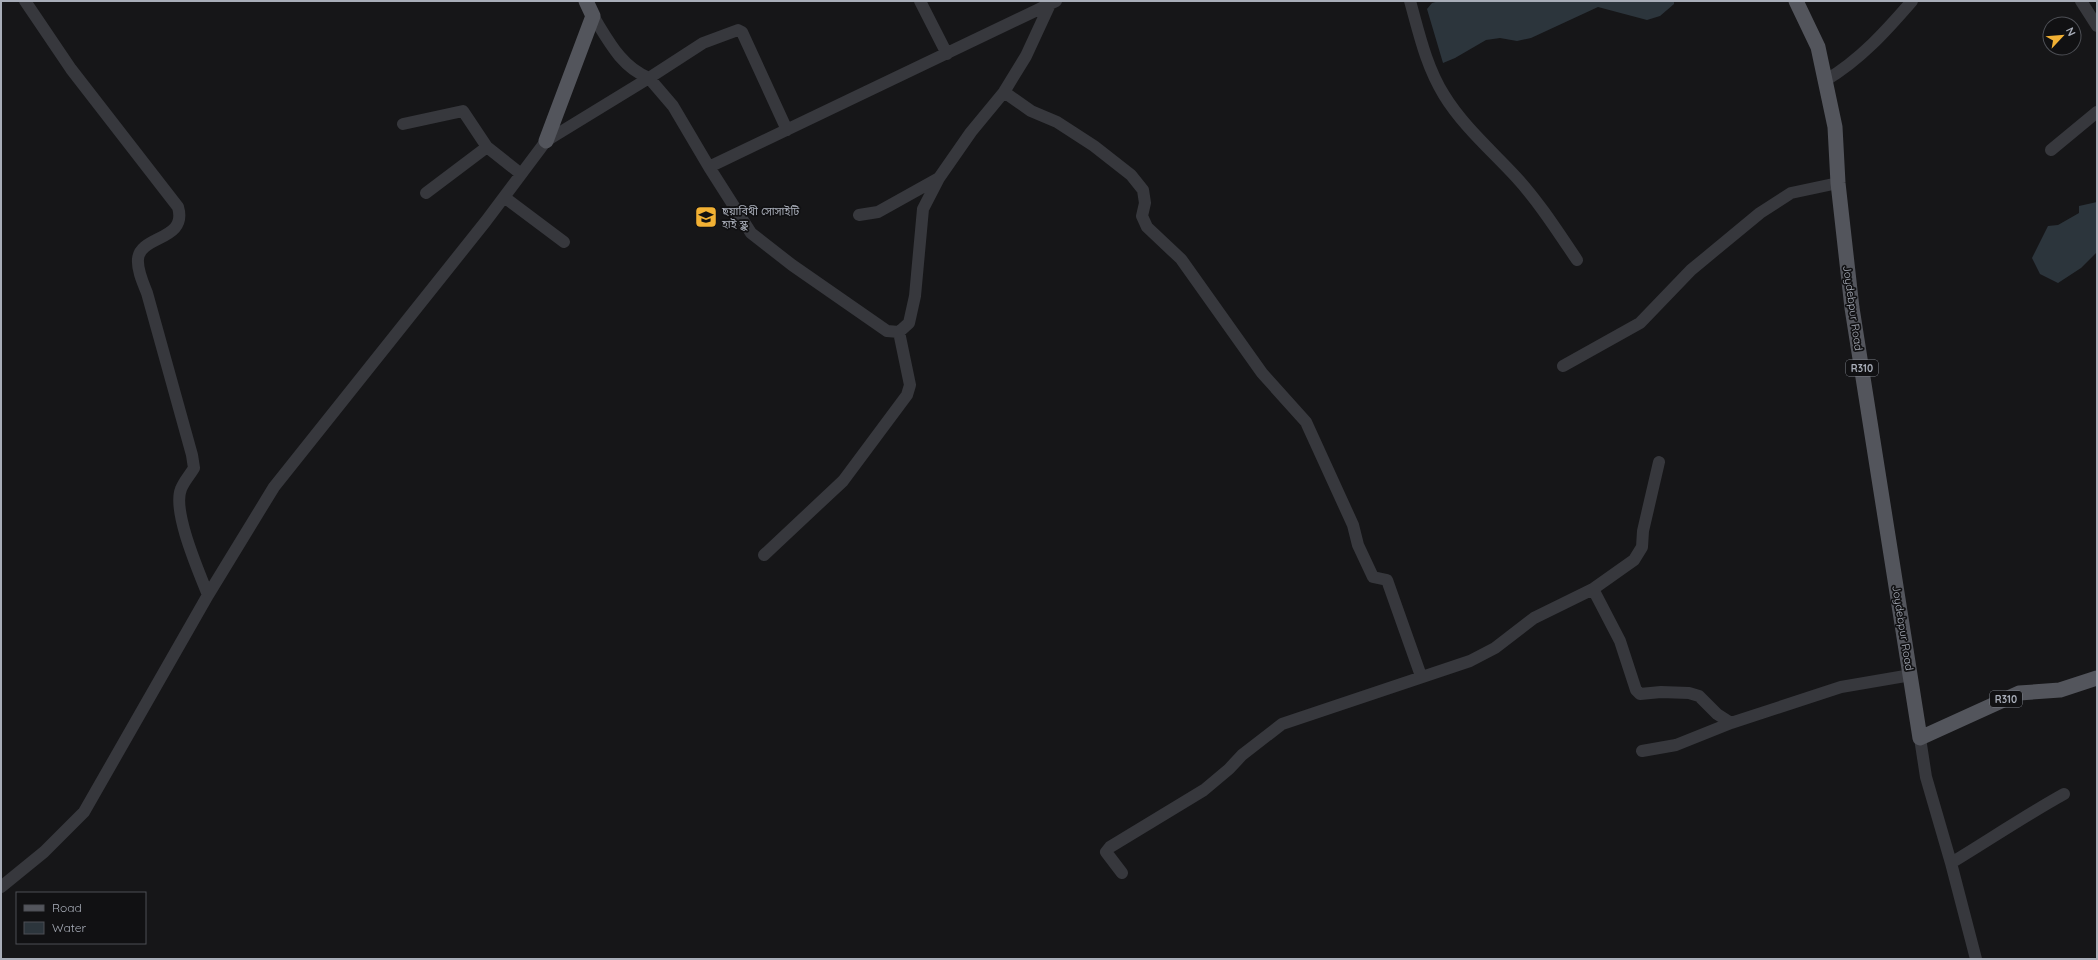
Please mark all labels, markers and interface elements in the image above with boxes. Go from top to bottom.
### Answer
north arrow [2042,16,2082,56]
text: N [2063,25,2079,38]
school or university icon: ছয়াবিথী সোসাইটি হাই স্কুল [693,204,719,230]
place label: ছয়াবিথী সোসাইটি হাই স্কুল [721,204,800,231]
street label: Joydebpur Road [1840,264,1866,352]
road number: R310 [1846,360,1878,376]
street label: Joydebpur Road [1889,584,1917,672]
road number: R310 [1990,691,2022,707]
legend [16,892,146,944]
text: Road [52,900,82,915]
text: Water [52,920,87,935]

